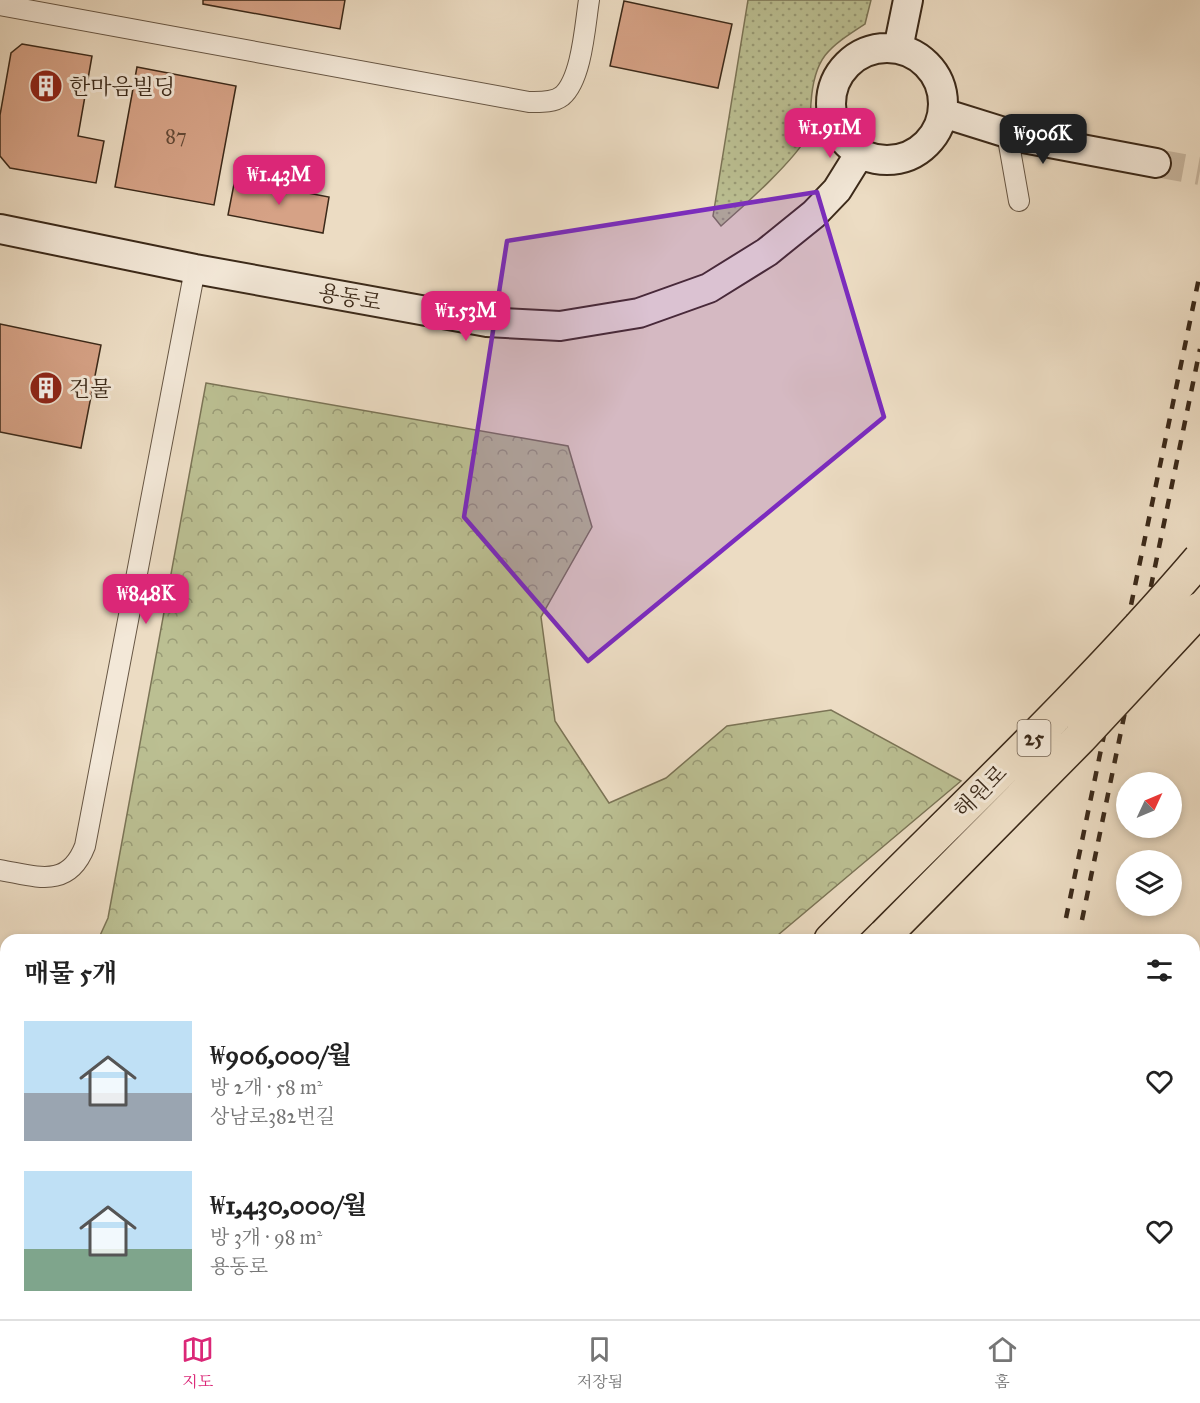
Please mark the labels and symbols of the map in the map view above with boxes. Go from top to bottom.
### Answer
building icon: 한마음빌딩 [28,68,64,104]
place label: 한마음빌딩 [69,73,175,100]
pin: ₩1.91M [781,108,879,159]
pin: ₩906K [1001,114,1085,165]
house number: 87 [165,124,187,148]
pin: ₩1.43M [230,155,328,206]
street label: 용동로 [316,279,384,316]
pin: ₩1.53M [417,291,515,342]
building icon: 건물 [28,370,64,406]
place label: 건물 [69,375,112,402]
pin: ₩848K [104,574,188,625]
road number: 25 [1018,720,1050,756]
street label: 해원로 [948,759,1012,823]
north arrow [1116,772,1182,838]

